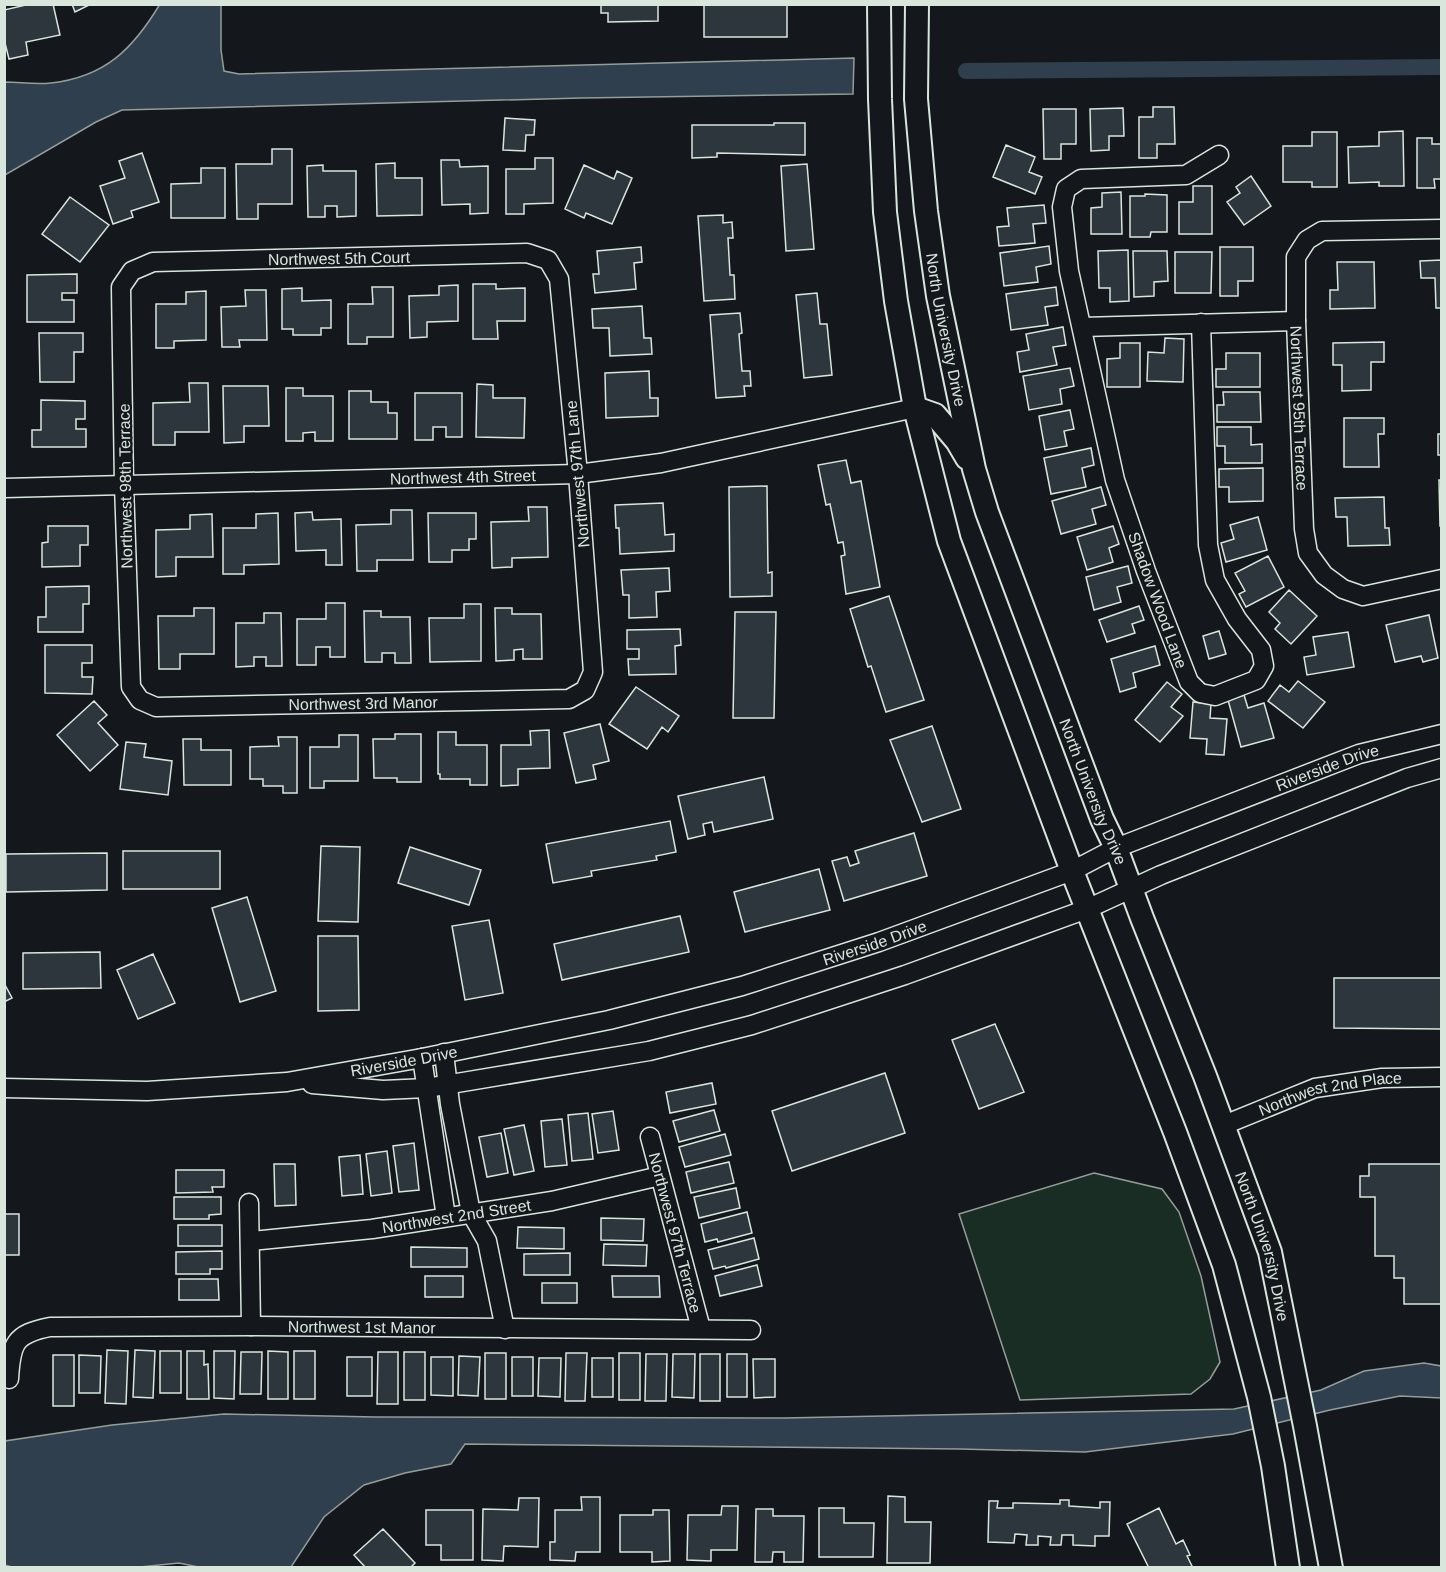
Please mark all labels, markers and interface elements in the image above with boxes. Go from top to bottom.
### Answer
street label: Northwest 5th Court [268,249,411,268]
street label: North University Drive [923,252,969,408]
street label: Northwest 95th Terrace [1287,325,1311,491]
street label: Northwest 97th Lane [563,400,592,548]
street label: Northwest 98th Terrace [116,403,135,569]
street label: Northwest 4th Street [390,467,537,488]
street label: Shadow Wood Lane [1125,530,1190,671]
street label: Northwest 3rd Manor [288,694,439,713]
street label: North University Drive [1056,716,1129,867]
street label: Riverside Drive [1274,742,1381,794]
street label: Riverside Drive [821,917,929,969]
street label: Riverside Drive [349,1043,459,1080]
street label: Northwest 2nd Place [1256,1070,1402,1119]
street label: Northwest 97th Terrace [646,1151,704,1315]
street label: North University Drive [1232,1169,1292,1323]
street label: Northwest 2nd Street [381,1196,533,1236]
street label: Northwest 1st Manor [288,1318,436,1336]

